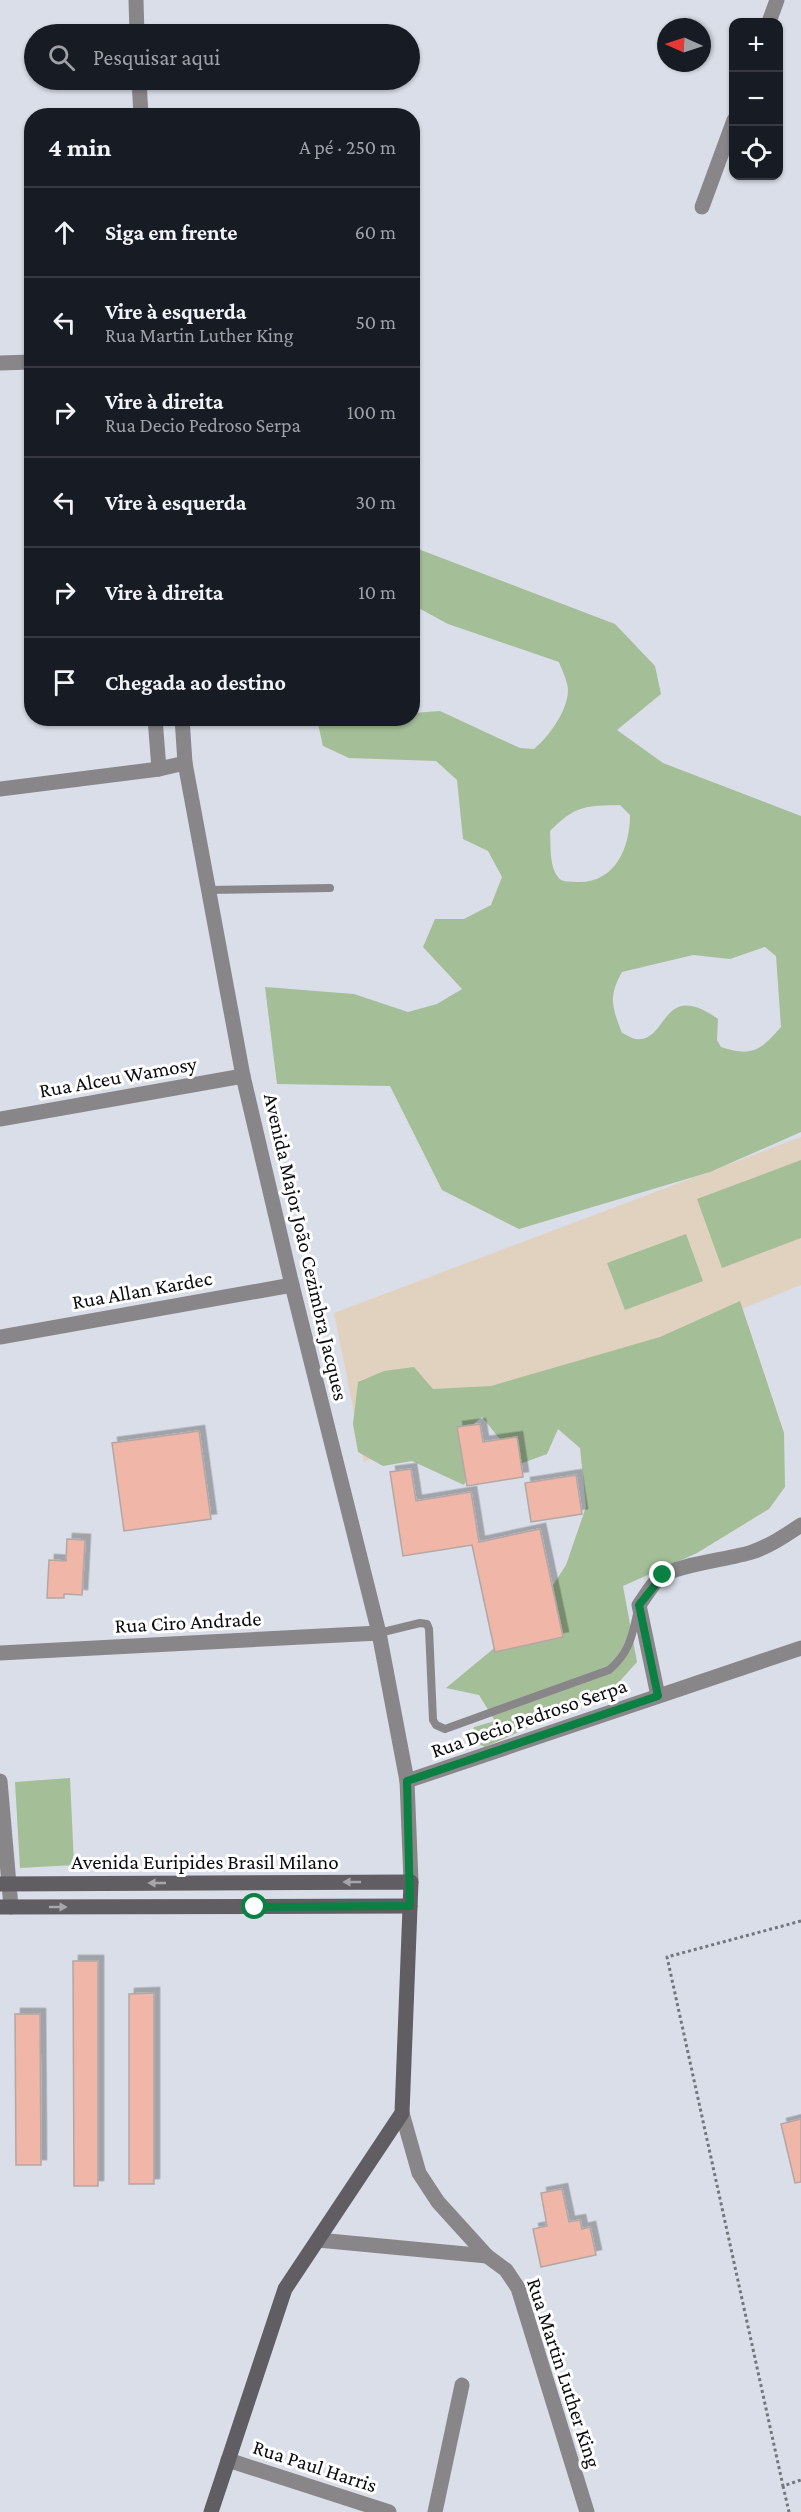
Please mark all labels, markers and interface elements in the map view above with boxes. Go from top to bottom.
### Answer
north arrow [657,18,711,72]
map controls [729,18,783,180]
button: + [729,18,783,72]
search box [24,24,420,90]
icon: search [45,41,78,74]
text: Pesquisar aqui [93,45,220,70]
button: − [729,72,783,126]
button: locate [729,126,783,180]
text: 4 min [48,133,112,162]
text: A pé · 250 m [299,136,396,158]
icon: ahead [48,216,81,249]
text: Siga em frente [105,220,238,245]
text: 60 m [355,221,396,243]
text: Vire à esquerda [105,299,246,324]
icon: left [48,306,81,339]
text: 50 m [355,311,396,333]
text: Rua Martin Luther King [105,324,293,346]
text: Vire à direita [105,389,224,414]
icon: right [48,396,81,429]
text: 100 m [347,401,396,423]
text: Rua Decio Pedroso Serpa [105,414,301,436]
icon: left [48,486,81,519]
text: Vire à esquerda [105,490,246,515]
text: 30 m [355,491,396,513]
icon: right [48,576,81,609]
text: Vire à direita [105,580,224,605]
text: 10 m [358,581,396,603]
icon: arrive [48,666,81,699]
text: Chegada ao destino [105,670,286,695]
street label: Rua Alceu Wamosy [37,1051,199,1103]
street label: Avenida Major João Cezimbra Jacques [259,1091,353,1403]
street label: Rua Allan Kardec [70,1266,214,1314]
route end [649,1561,675,1587]
street label: Rua Ciro Andrade [114,1606,262,1638]
street label: Rua Decio Pedroso Serpa [428,1673,630,1763]
street label: Avenida Euripides Brasil Milano [71,1850,339,1874]
one-way arrow [343,1877,362,1887]
one-way arrow [148,1878,167,1888]
route start [241,1893,267,1919]
one-way arrow [49,1902,68,1912]
street label: Rua Martin Luther King [522,2275,606,2471]
street label: Rua Paul Harris [250,2435,380,2497]

